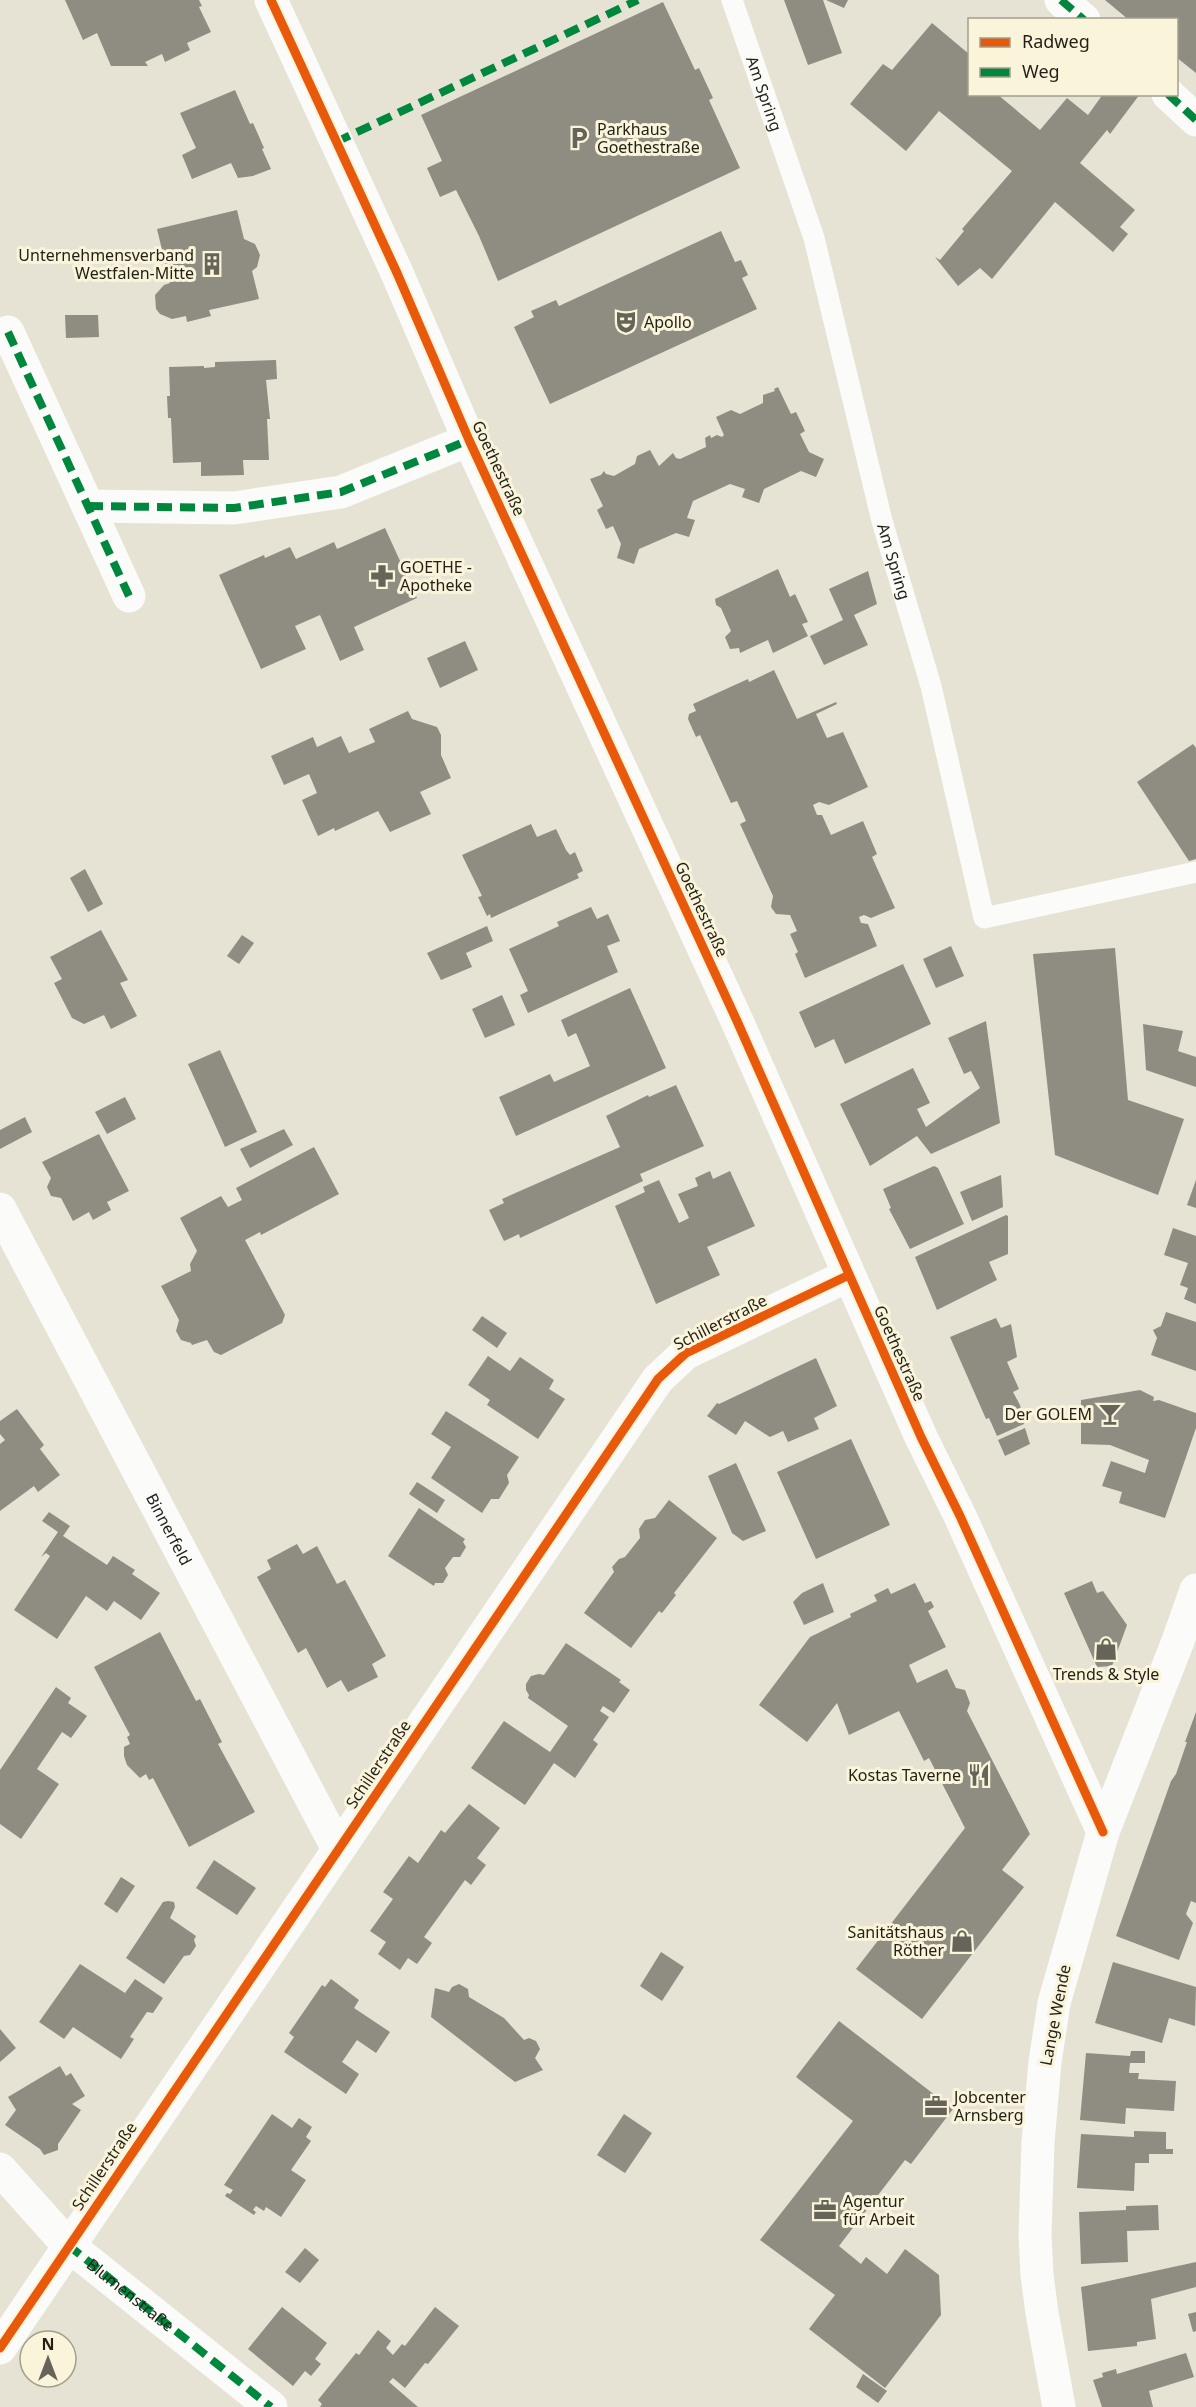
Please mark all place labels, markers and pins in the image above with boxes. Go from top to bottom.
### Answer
place label: Parkhaus Goethestraße [597,118,700,158]
parking icon: Parkhaus Goethestraße [566,125,592,151]
place label: Unternehmensverband Westfalen-Mitte [18,244,194,284]
building icon: Unternehmensverband Westfalen-Mitte [199,251,225,277]
theatre icon: Apollo [613,309,639,335]
place label: Apollo [644,311,692,333]
place label: GOETHE - Apotheke [400,556,472,596]
pharmacy icon: GOETHE - Apotheke [369,563,395,589]
bar icon: Der GOLEM [1097,1401,1123,1427]
place label: Der GOLEM [1005,1403,1092,1425]
shop icon: Trends & Style [1093,1636,1119,1662]
place label: Trends & Style [1053,1663,1159,1685]
restaurant icon: Kostas Taverne [966,1762,992,1788]
place label: Kostas Taverne [848,1764,961,1786]
place label: Sanitätshaus Röther [848,1921,944,1961]
shop icon: Sanitätshaus Röther [949,1928,975,1954]
place label: Jobcenter Arnsberg [952,2086,1026,2126]
office icon: Jobcenter Arnsberg [923,2093,949,2119]
place label: Agentur für Arbeit [843,2190,915,2230]
office icon: Agentur für Arbeit [812,2197,838,2223]

